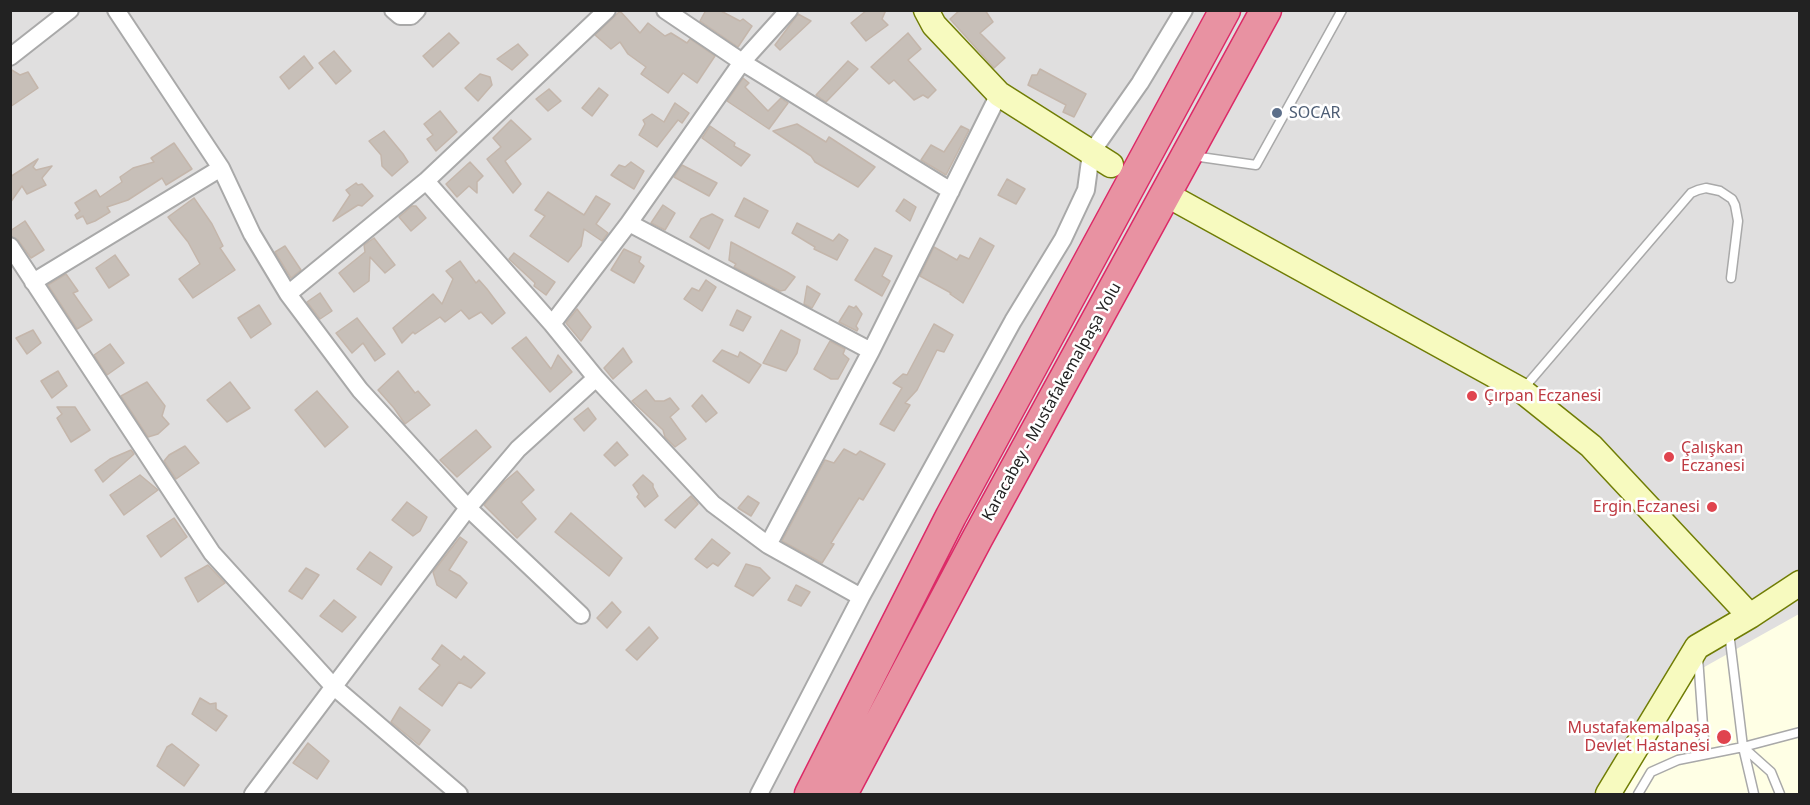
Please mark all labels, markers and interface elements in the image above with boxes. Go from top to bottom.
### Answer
place label: SOCAR [1289,103,1341,123]
marker: SOCAR [1270,106,1284,120]
street label: Karacabey - Mustafakemalpaşa Yolu [978,280,1126,524]
place label: Çırpan Eczanesi [1484,386,1601,406]
marker: Çırpan Eczanesi [1465,389,1479,403]
place label: Çalışkan Eczanesi [1681,438,1745,476]
marker: Çalışkan Eczanesi [1662,450,1676,464]
place label: Ergin Eczanesi [1593,497,1700,517]
marker: Ergin Eczanesi [1705,500,1719,514]
place label: Mustafakemalpaşa Devlet Hastanesi [1568,718,1710,756]
marker: Mustafakemalpaşa Devlet Hastanesi [1715,728,1733,746]

